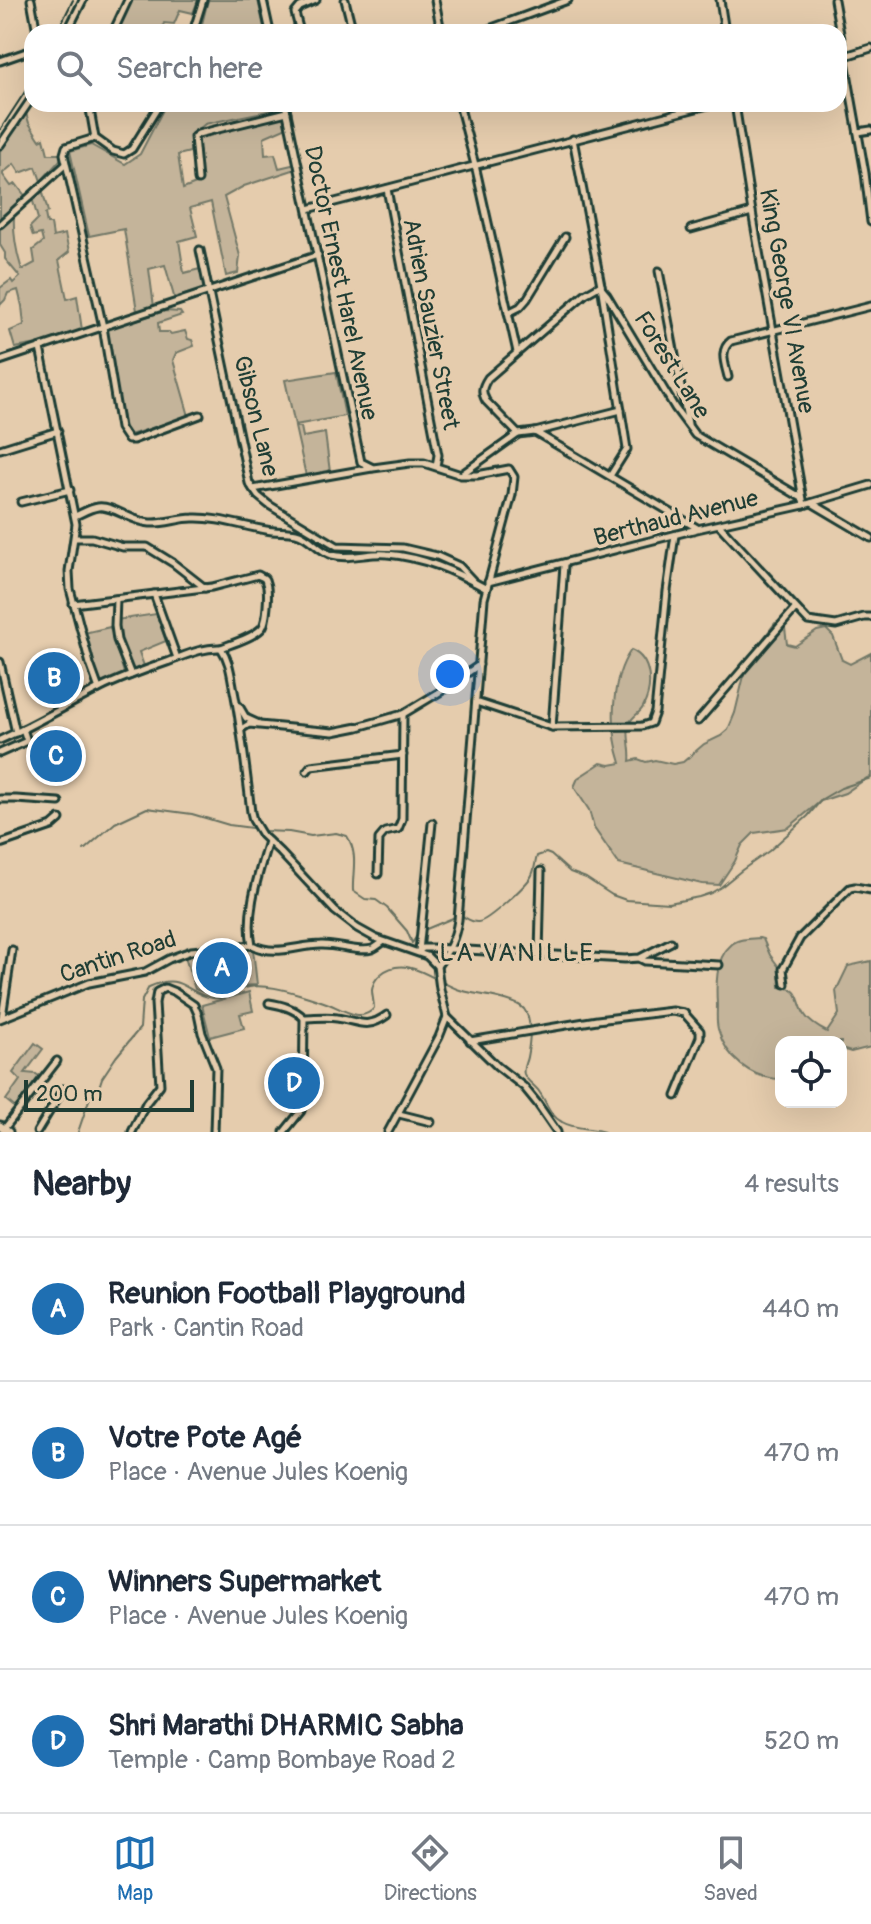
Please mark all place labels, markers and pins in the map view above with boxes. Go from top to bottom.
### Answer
pin: B [28,648,80,708]
pin: C [30,726,82,786]
pin: A [196,938,248,998]
pin: D [268,1053,320,1113]

